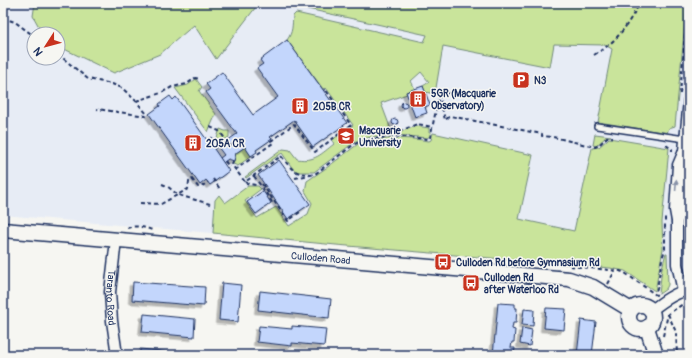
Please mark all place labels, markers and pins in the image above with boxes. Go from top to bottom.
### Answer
parking icon: N3 [511,70,531,90]
place label: N3 [534,75,547,87]
place label: 5GR (Macquarie Observatory) [431,88,497,112]
building icon: 5GR (Macquarie Observatory) [408,89,428,109]
building icon: 205B CR [290,96,310,116]
place label: 205B CR [313,101,351,113]
place label: Macquarie University [359,125,402,149]
school or university icon: Macquarie University [336,126,356,146]
building icon: 205A CR [183,133,203,153]
place label: 205A CR [206,138,245,150]
bus stop icon: Culloden Rd before Gymnasium Rd [433,252,453,272]
place label: Culloden Rd before Gymnasium Rd [456,257,600,269]
place label: Culloden Rd after Waterloo Rd [484,272,559,296]
bus stop icon: Culloden Rd after Waterloo Rd [461,273,481,293]

